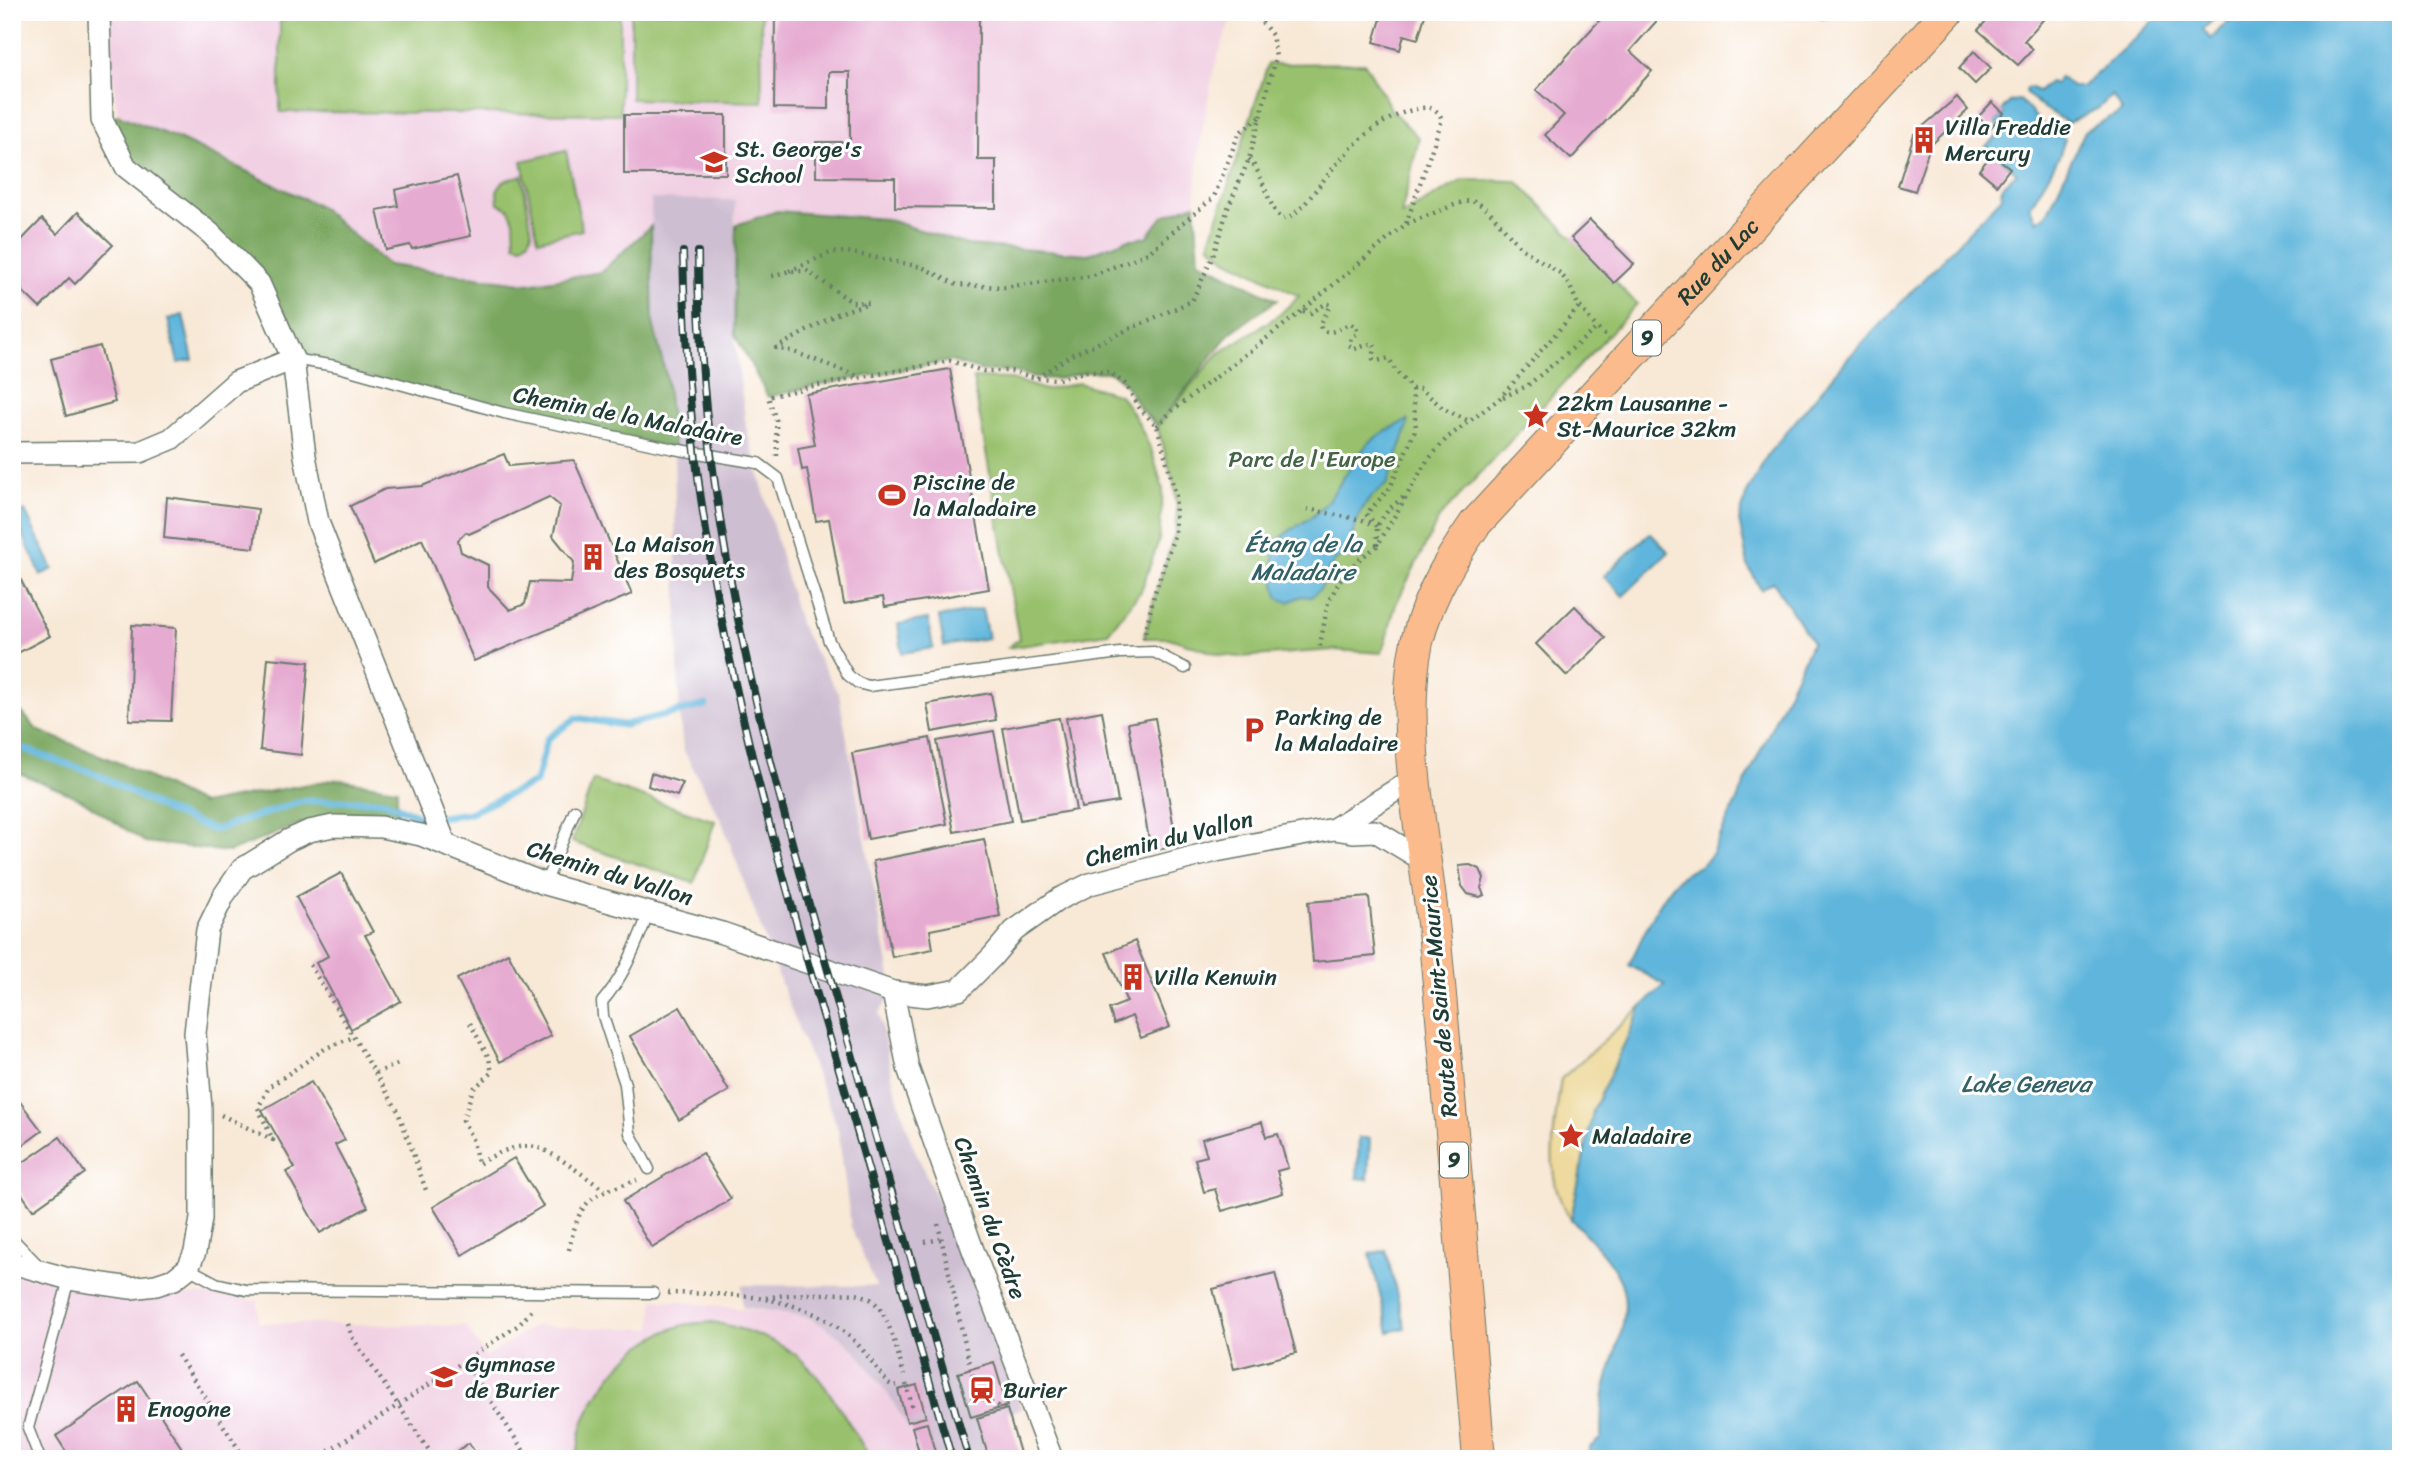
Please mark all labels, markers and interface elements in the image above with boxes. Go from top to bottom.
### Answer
place label: Villa Freddie Mercury [1945,107,2071,174]
building icon: Villa Freddie Mercury [1909,125,1939,155]
place label: St. George's School [735,129,862,196]
school or university icon: St. George's School [699,147,729,177]
street label: Rue du Lac [1666,207,1770,315]
road number: 9 [1633,320,1661,356]
street label: Chemin de la Maladaire [510,374,746,458]
place label: 22km Lausanne - St-Maurice 32km [1557,383,1737,450]
place icon: 22km Lausanne - St-Maurice 32km [1521,401,1551,431]
park label: Parc de l'Europe [1228,439,1396,480]
place label: Piscine de la Maladaire [913,462,1036,529]
sports icon: Piscine de la Maladaire [877,480,907,510]
water label: Étang de la Maladaire [1244,523,1364,593]
place label: La Maison des Bosquets [614,524,746,591]
building icon: La Maison des Bosquets [578,542,608,572]
place label: Parking de la Maladaire [1275,697,1398,764]
parking icon: Parking de la Maladaire [1239,715,1269,745]
street label: Chemin du Vallon [1081,798,1257,880]
street label: Chemin du Vallon [522,828,698,918]
street label: Route de Saint-Maurice [1408,873,1470,1119]
place label: Villa Kenwin [1154,957,1277,998]
building icon: Villa Kenwin [1118,962,1148,992]
water label: Lake Geneva [1961,1063,2094,1105]
place label: Maladaire [1592,1116,1692,1157]
place icon: Maladaire [1556,1121,1586,1151]
street label: Chemin du Cèdre [942,1131,1039,1305]
road number: 9 [1440,1142,1468,1178]
place label: Gymnase de Burier [465,1344,560,1411]
school or university icon: Gymnase de Burier [429,1362,459,1392]
place label: Burier [1003,1370,1068,1411]
station icon: Burier [967,1375,997,1405]
place label: Enogone [147,1389,231,1430]
building icon: Enogone [111,1394,141,1424]

